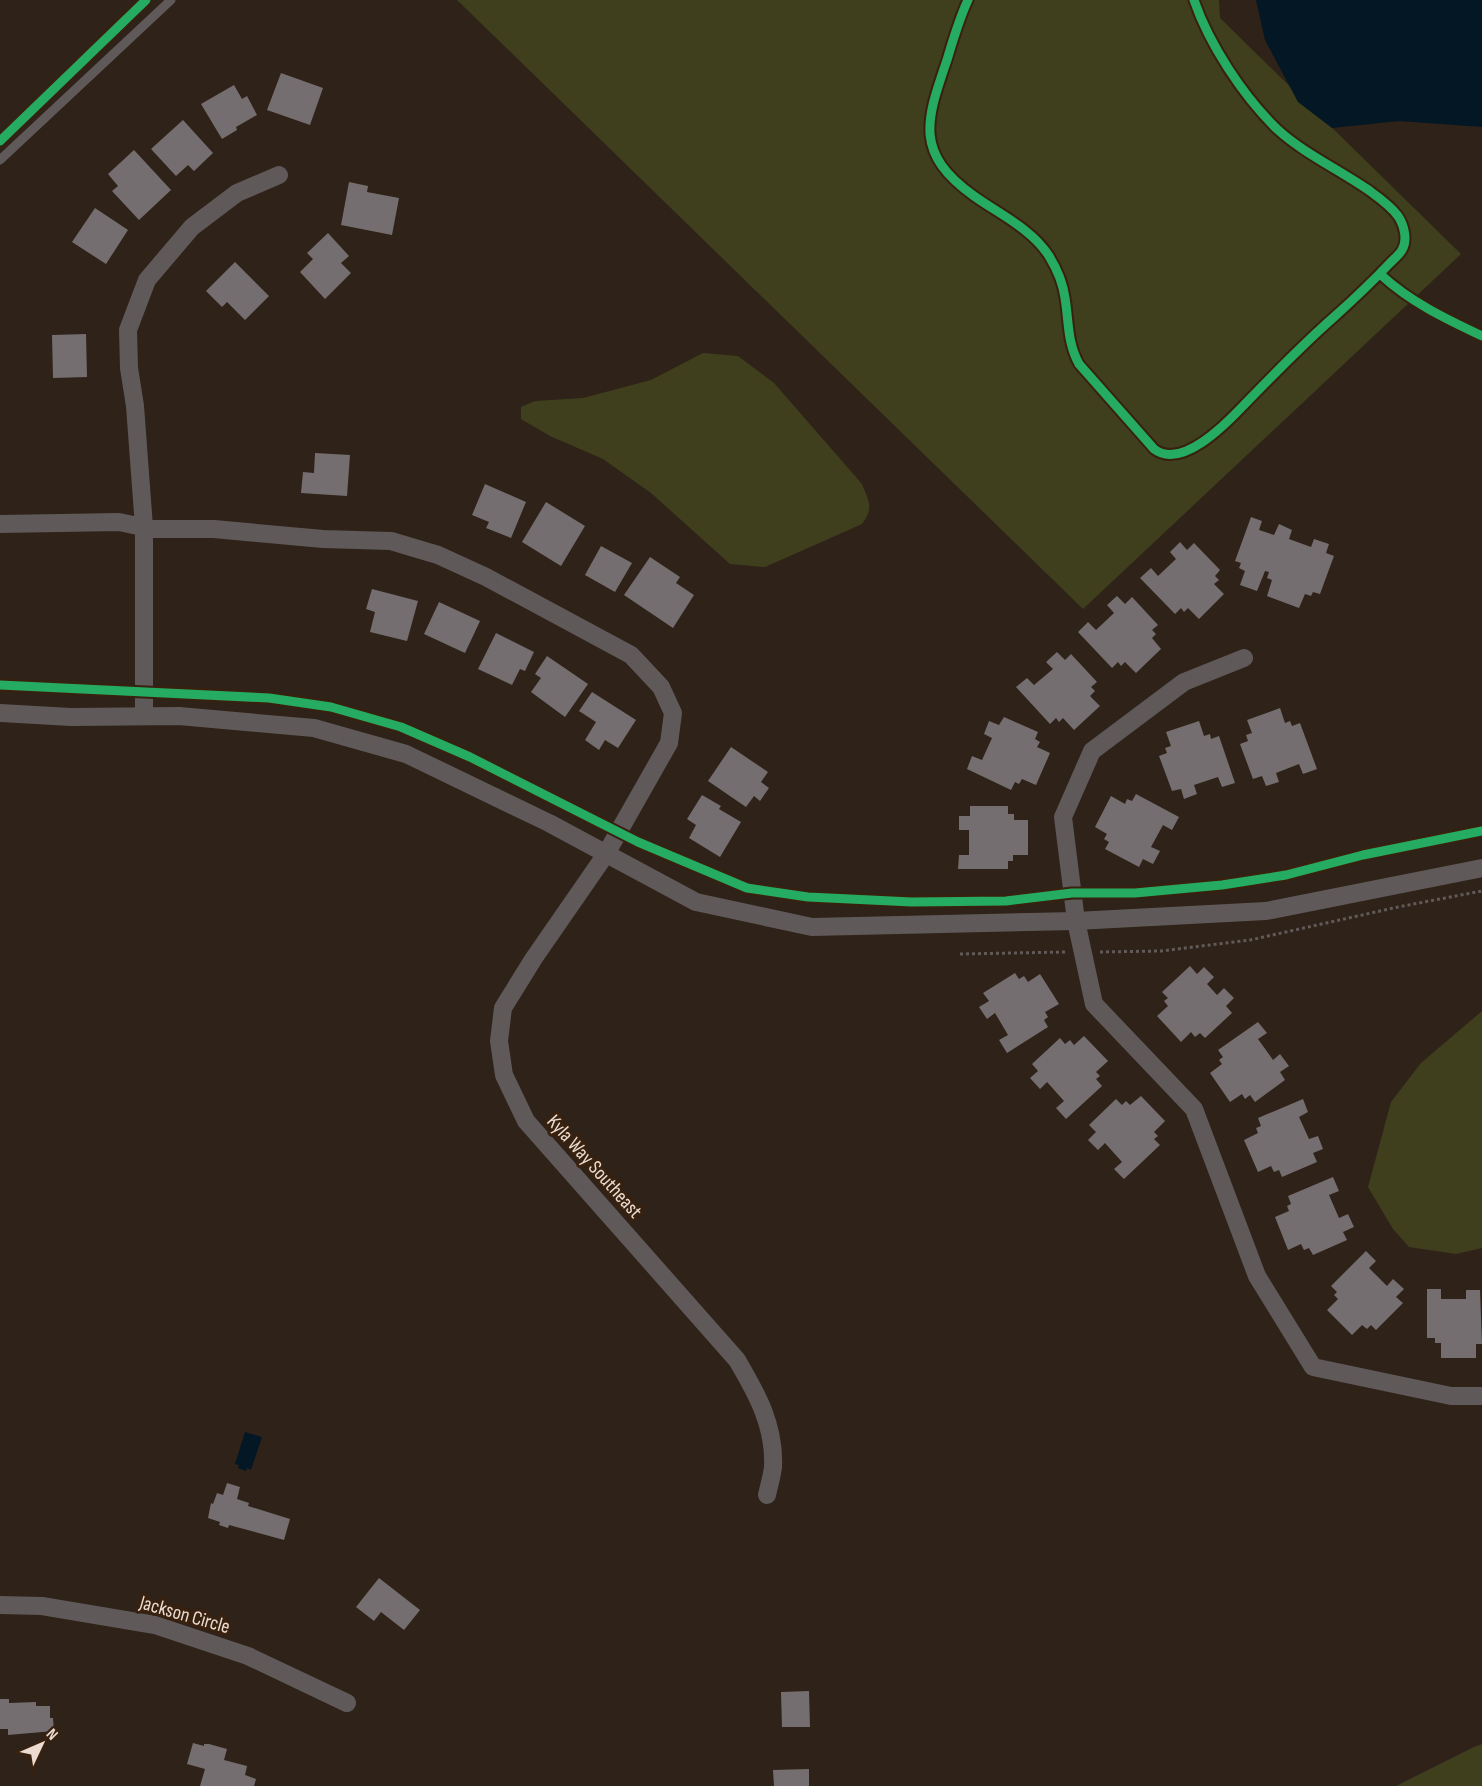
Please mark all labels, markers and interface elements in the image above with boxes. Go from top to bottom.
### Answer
street label: Kyla Way Southeast [542,1110,647,1223]
street label: Jackson Circle [136,1590,233,1639]
north arrow [12,1714,72,1774]
text: N [42,1725,62,1744]

